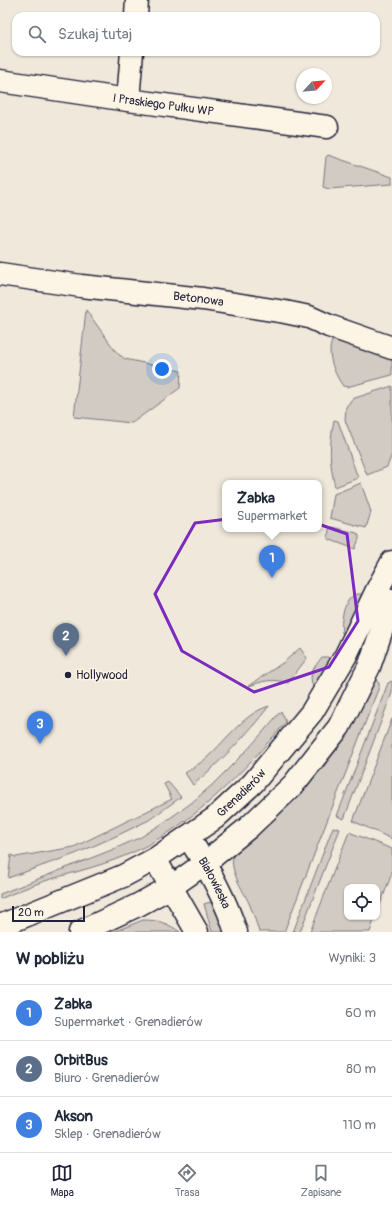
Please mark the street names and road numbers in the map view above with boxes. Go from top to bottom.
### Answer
street label: I Praskiego Pułku WP [112,91,215,120]
street label: Betonowa [172,289,225,310]
street label: Grenadierów [214,766,269,821]
street label: Białowieska [195,855,234,911]

